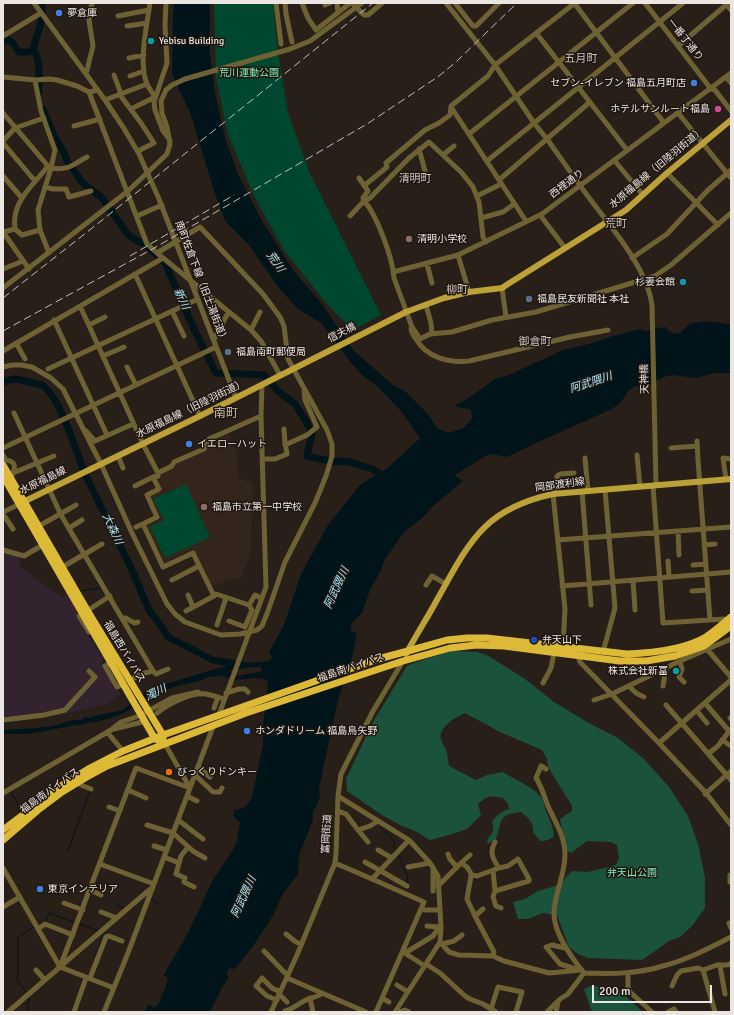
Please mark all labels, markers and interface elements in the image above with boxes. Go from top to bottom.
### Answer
place label: 夢倉庫 [67,7,97,19]
marker: 夢倉庫 [54,8,64,18]
street label: 一番丁通り [665,17,705,63]
place label: Yebisu Building [159,35,224,47]
marker: Yebisu Building [146,36,156,46]
district label: 五月町 [565,52,597,66]
park label: 荒川運動公園 [219,67,279,79]
place label: セブン-イレブン 福島五月町店 [550,77,686,89]
marker: セブン-イレブン 福島五月町店 [689,78,699,88]
place label: ホテルサンルート福島 [610,103,710,115]
marker: ホテルサンルート福島 [713,104,723,114]
street label: 水原福島線（旧陸羽街道） [607,125,707,211]
street label: 西裡通り [547,167,587,201]
district label: 清明町 [399,172,431,186]
district label: 荒町 [605,217,627,231]
street label: 南町佐倉下線（旧土湯街道） [172,219,230,345]
place label: 清明小学校 [417,233,467,245]
marker: 清明小学校 [404,234,414,244]
water label: 荒川 [263,249,287,275]
place label: 杉妻会館 [635,276,675,288]
marker: 杉妻会館 [678,277,688,287]
district label: 柳町 [446,283,468,297]
water label: 新川 [170,286,192,312]
place label: 福島民友新聞社 本社 [537,293,629,305]
marker: 福島民友新聞社 本社 [524,294,534,304]
street label: 信夫橋 [326,321,358,345]
district label: 御倉町 [519,335,551,349]
place label: 福島南町郵便局 [236,346,306,358]
marker: 福島南町郵便局 [223,347,233,357]
street label: 天神橋 [639,364,651,394]
water label: 阿武隈川 [568,370,614,396]
street label: 水原福島線（旧陸羽街道） [134,377,248,441]
district label: 南町 [214,407,238,421]
place label: イエローハット [197,438,267,450]
marker: イエローハット [184,439,194,449]
street label: 水原福島線 [18,465,68,497]
street label: 岡部渡利線 [534,476,586,494]
place label: 福島市立第一中学校 [212,501,302,513]
marker: 福島市立第一中学校 [199,502,209,512]
water label: 大森川 [99,511,125,547]
water label: 阿武隈川 [322,565,352,611]
street label: 福島西バイパス [101,619,147,685]
place label: 弁天山下 [542,634,582,646]
marker: 弁天山下 [529,635,539,645]
street label: 福島南バイパス [316,651,386,685]
place label: 株式会社新富 [608,665,668,677]
marker: 株式会社新富 [671,666,681,676]
water label: 濁川 [143,682,169,704]
place label: ホンダドリーム 福島鳥矢野 [255,725,377,737]
marker: ホンダドリーム 福島鳥矢野 [242,726,252,736]
street label: 福島南バイパス [18,766,82,816]
place label: びっくりドンキー [177,766,257,778]
marker: びっくりドンキー [164,767,174,777]
street label: 富岡街道 [320,814,334,854]
park label: 弁天山公園 [607,867,657,879]
water label: 阿武隈川 [229,874,259,920]
place label: 東京インテリア [48,883,118,895]
marker: 東京インテリア [35,884,45,894]
scale bar [594,977,714,1003]
text: 200 m [599,984,631,999]

